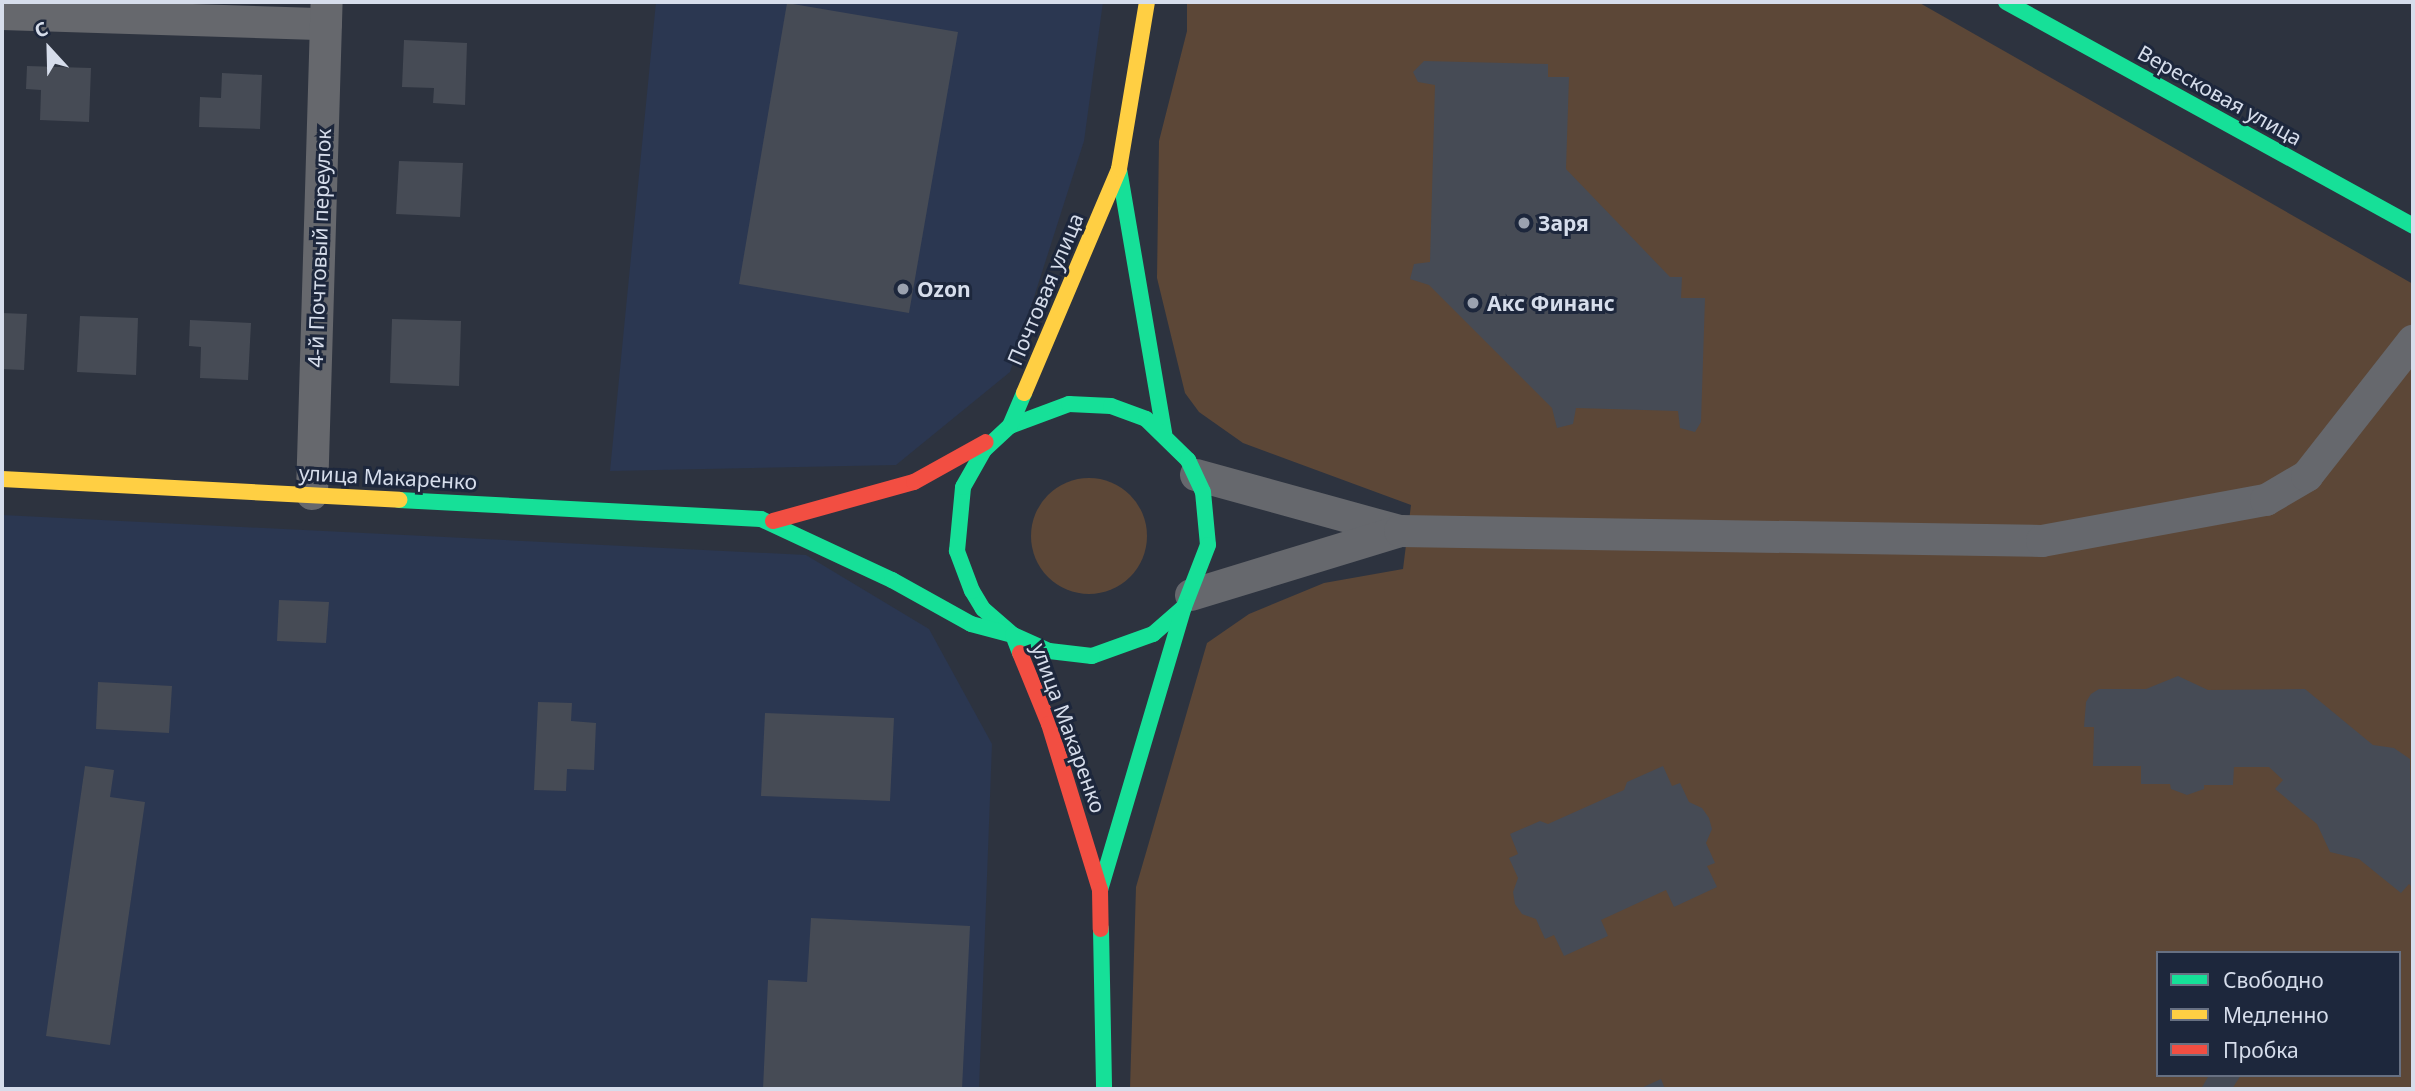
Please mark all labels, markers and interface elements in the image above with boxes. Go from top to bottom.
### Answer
north arrow [14,14,84,84]
text: С [31,15,52,44]
street label: Вересковая улица [2134,39,2306,151]
street label: 4-й Почтовый переулок [302,128,336,368]
street label: Почтовая улица [1002,209,1088,369]
place label: Заря [1538,210,1589,236]
marker: Заря [1516,215,1532,231]
place label: Ozon [917,276,971,302]
marker: Ozon [895,281,911,297]
place label: Акс Финанс [1487,290,1615,316]
marker: Акс Финанс [1465,295,1481,311]
street label: улица Макаренко [298,460,478,494]
street label: улица Макаренко [1027,640,1111,816]
legend [2156,951,2401,1077]
text: Свободно [2223,966,2324,994]
text: Медленно [2223,1001,2329,1029]
text: Пробка [2223,1036,2299,1064]

